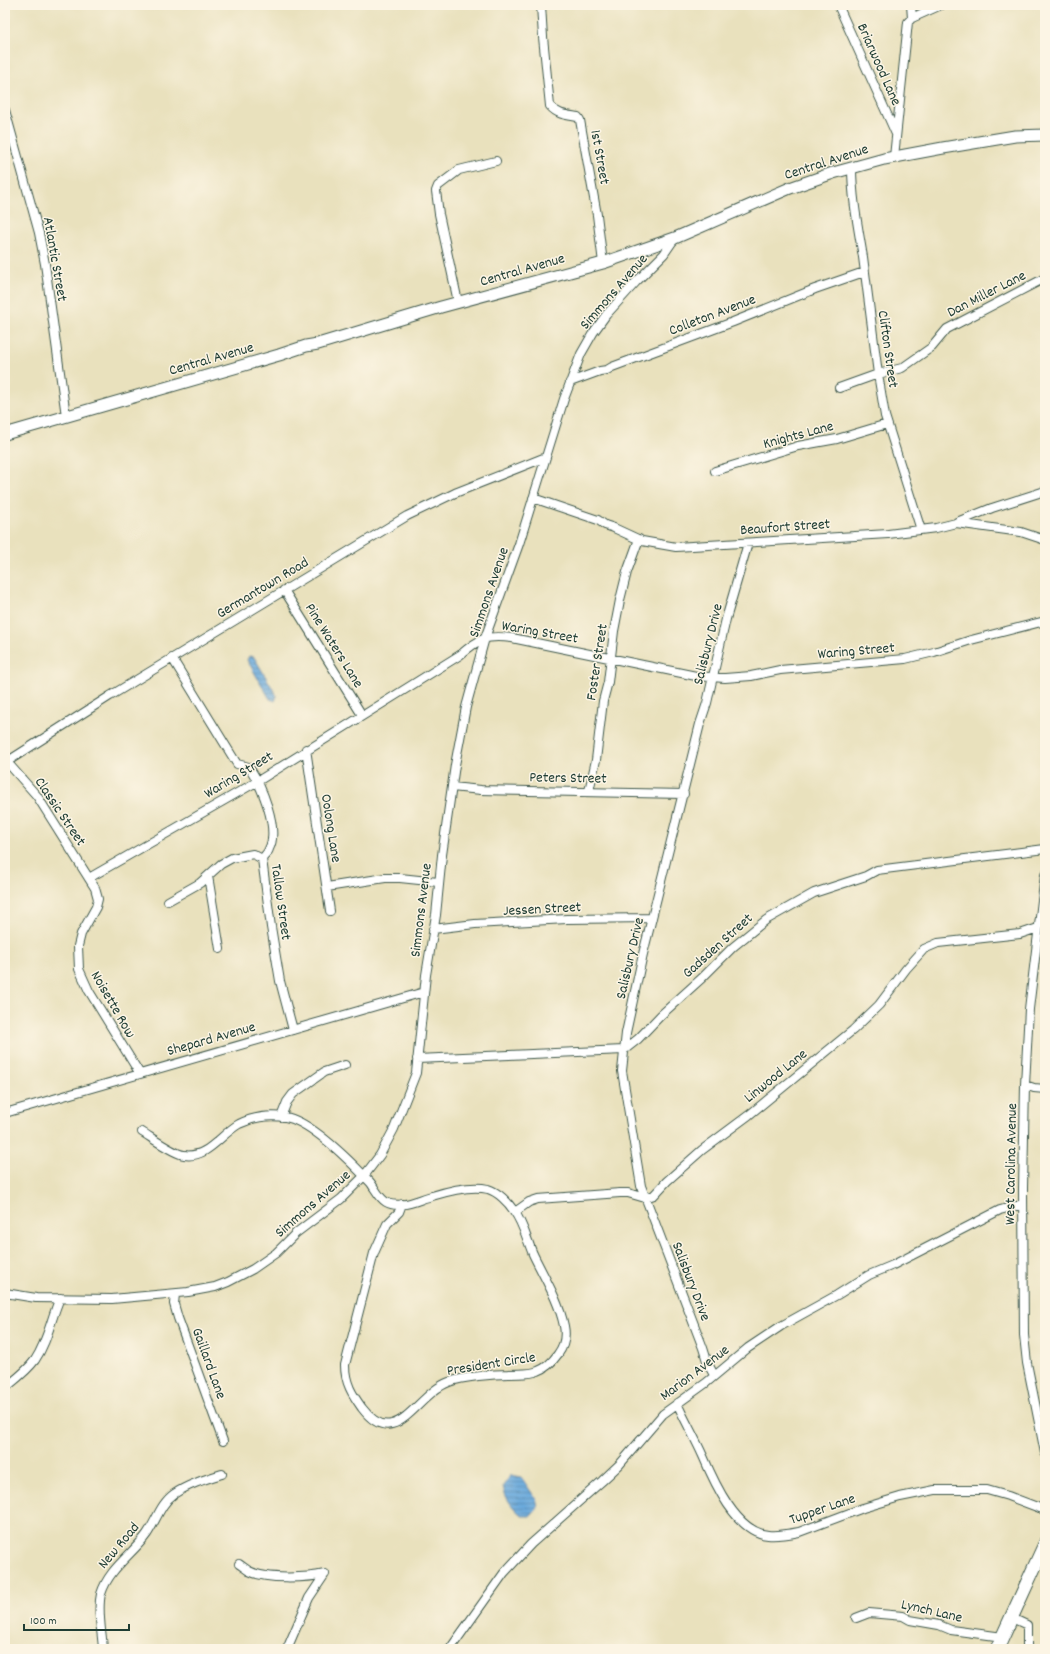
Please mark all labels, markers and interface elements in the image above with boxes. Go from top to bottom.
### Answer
street label: Briarwood Lane [850,20,906,110]
street label: 1st Street [583,128,615,187]
street label: Central Avenue [782,139,872,187]
street label: Atlantic Street [36,215,72,304]
street label: Central Avenue [478,248,568,294]
street label: Simmons Avenue [575,249,654,335]
street label: Dan Miller Lane [944,265,1031,324]
street label: Colleton Avenue [666,289,760,343]
street label: Clifton Street [871,309,903,390]
street label: Central Avenue [167,337,257,383]
street label: Knights Lane [761,416,837,456]
street label: Beaufort Street [739,514,831,542]
street label: Simmons Avenue [464,544,516,641]
street label: Germantown Road [213,552,313,625]
street label: Pine Waters Lane [298,599,368,693]
street label: Salisbury Drive [688,601,730,688]
street label: Waring Street [500,615,580,651]
street label: Foster Street [581,622,615,702]
street label: Waring Street [817,638,896,666]
street label: Waring Street [200,746,278,805]
street label: Peters Street [529,767,607,791]
street label: Classic Street [28,773,91,852]
street label: Oolong Lane [314,792,346,865]
street label: Simmons Avenue [405,862,439,958]
street label: Tallow Street [264,863,296,942]
street label: Jessen Street [503,897,582,923]
street label: Gadsden Street [678,908,759,984]
street label: Salisbury Drive [611,915,651,1001]
street label: Noisette Row [84,967,141,1043]
street label: Shepard Avenue [165,1017,259,1063]
street label: Linwood Lane [740,1044,813,1109]
street label: West Carolina Avenue [1000,1102,1024,1225]
street label: Simmons Avenue [270,1165,356,1244]
street label: Salisbury Drive [665,1239,715,1325]
street label: Gaillard Lane [185,1325,231,1403]
street label: Marion Avenue [656,1340,735,1407]
street label: President Circle [445,1347,538,1383]
street label: Tupper Lane [787,1488,859,1531]
street label: New Road [93,1518,146,1574]
street label: Lynch Lane [899,1594,965,1630]
scale bar [24,1606,129,1632]
text: 100 m [30,1613,57,1630]

